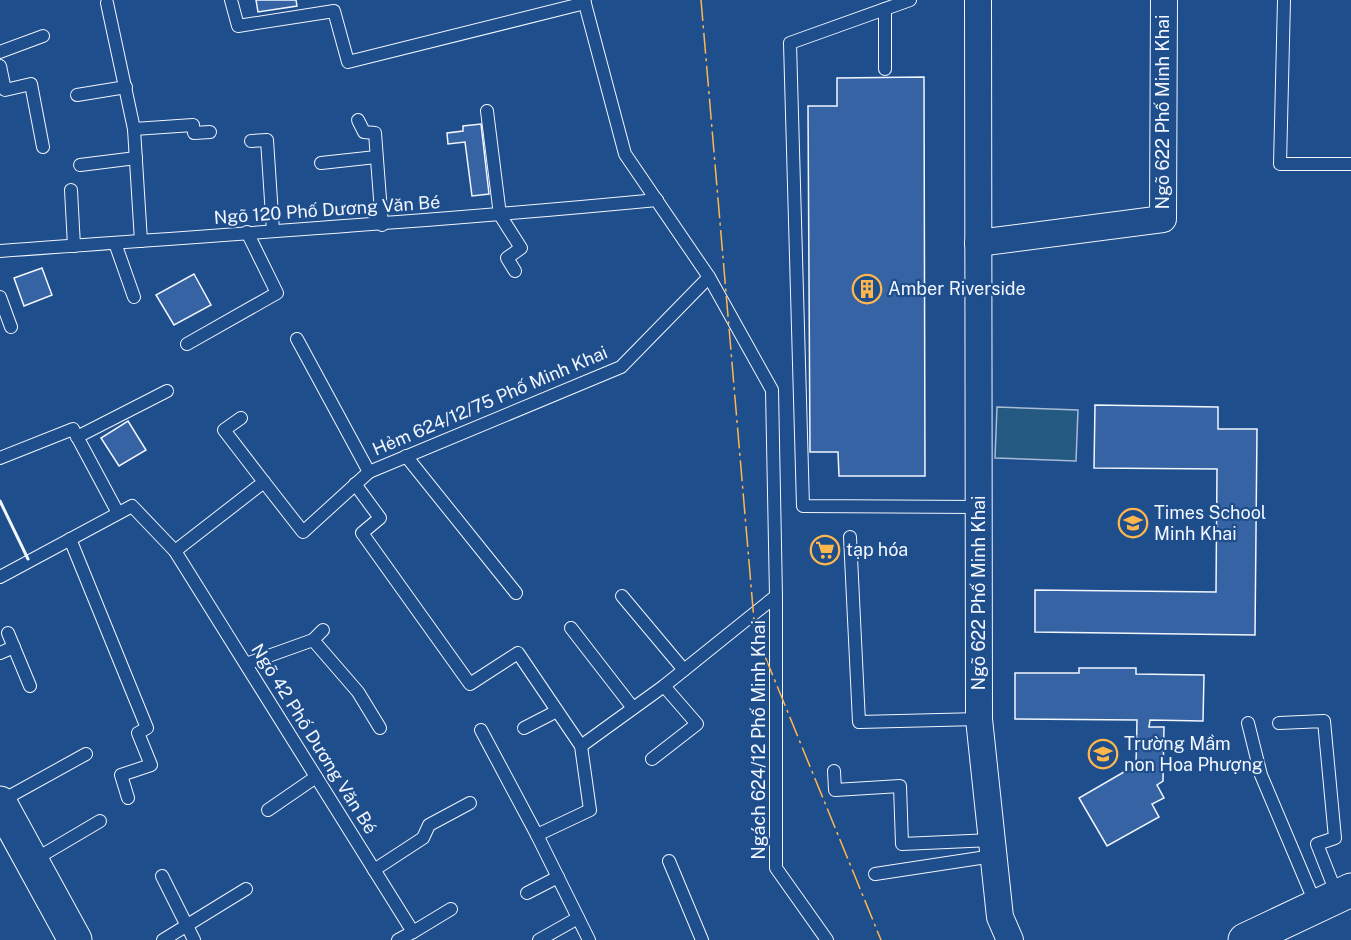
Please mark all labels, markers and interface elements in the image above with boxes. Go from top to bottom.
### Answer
street label: Ngõ 622 Phố Minh Khai [1152,15,1173,209]
street label: Ngõ 120 Phố Dương Văn Bé [213,191,441,228]
building icon: Amber Riverside [851,273,883,305]
place label: Amber Riverside [888,278,1026,299]
street label: Hẻm 624/12/75 Phố Minh Khai [369,341,611,460]
street label: Ngõ 622 Phố Minh Khai [968,496,989,690]
place label: Times School Minh Khai [1154,502,1266,544]
school or university icon: Times School Minh Khai [1117,507,1149,539]
supermarket icon: tạp hóa [809,534,841,566]
place label: tạp hóa [846,539,908,560]
street label: Ngách 624/12 Phố Minh Khai [748,620,769,860]
street label: Ngõ 42 Phố Dương Văn Bé [247,640,382,838]
place label: Trường Mầm non Hoa Phượng [1124,733,1263,775]
school or university icon: Trường Mầm non Hoa Phượng [1087,738,1119,770]

